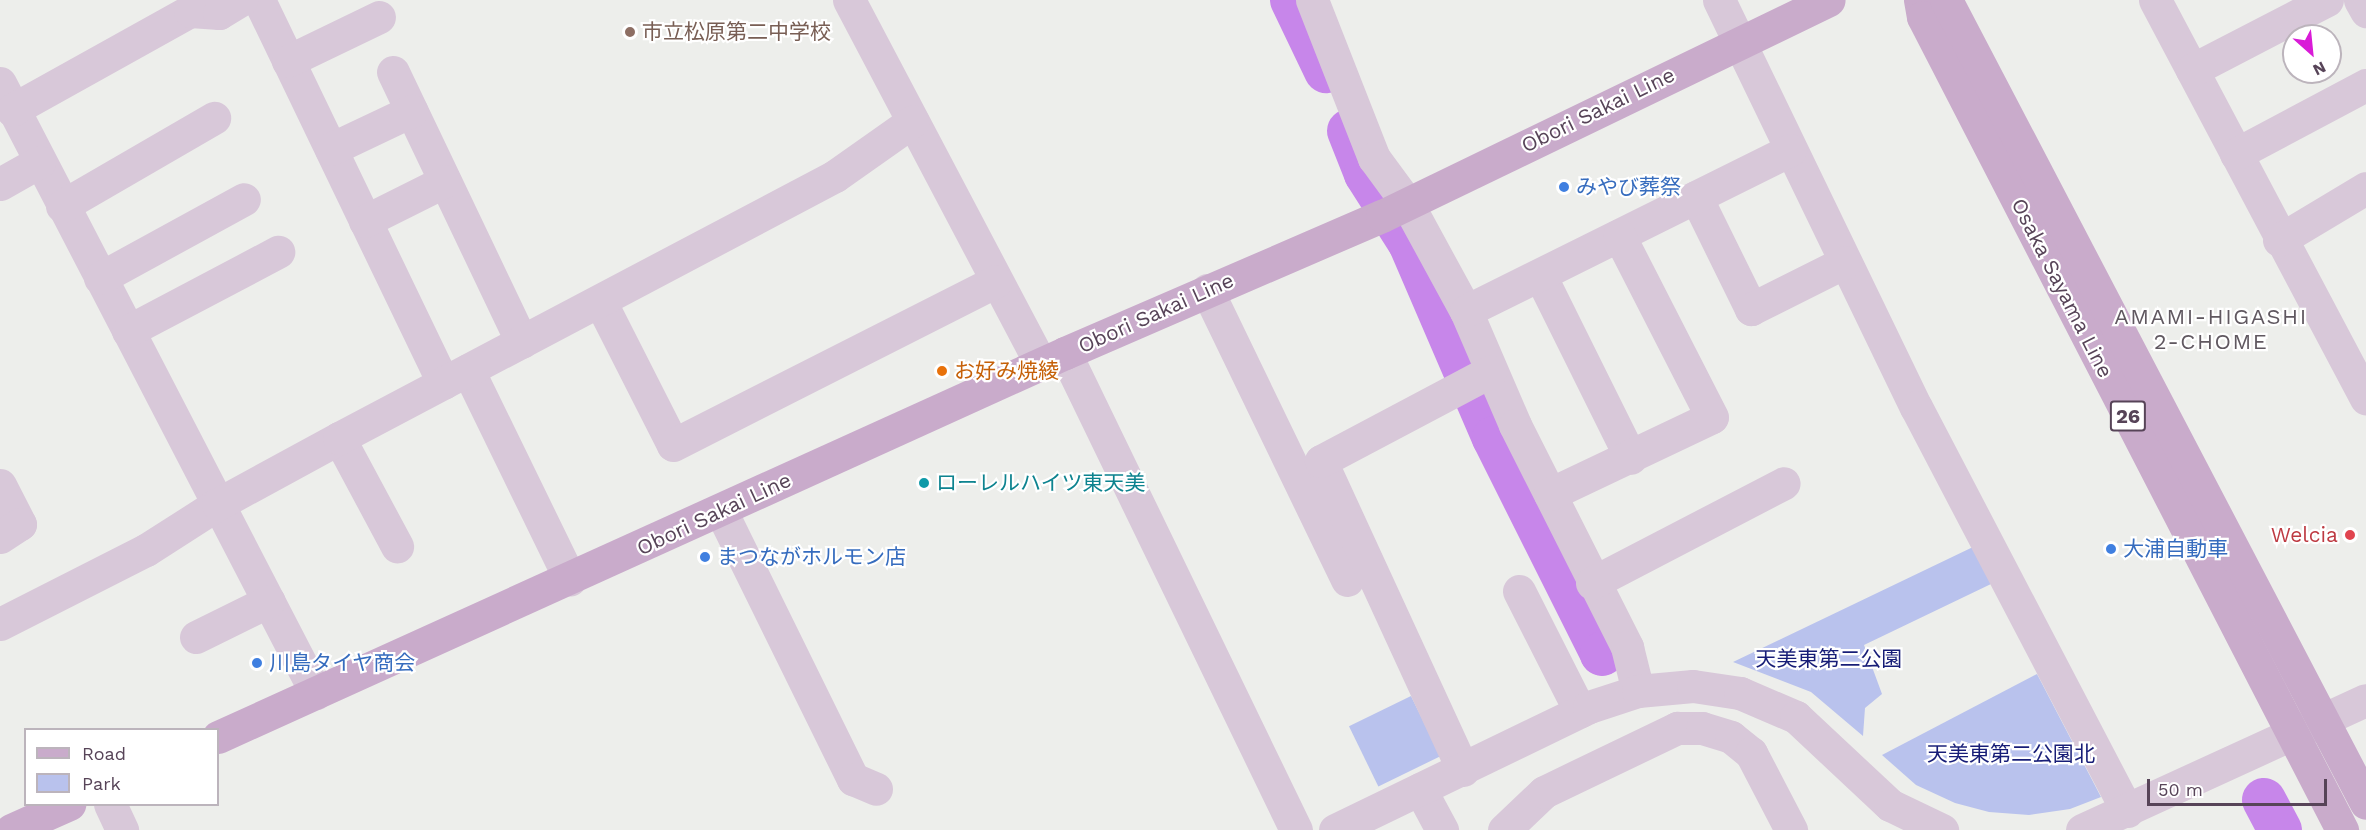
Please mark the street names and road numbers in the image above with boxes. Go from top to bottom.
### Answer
street label: Obori Sakai Line [1517,62,1679,158]
street label: Osaka Sayama Line [2006,194,2118,382]
street label: Obori Sakai Line [1074,267,1238,359]
road number: 26 [2108,399,2148,433]
street label: Obori Sakai Line [633,467,795,561]

